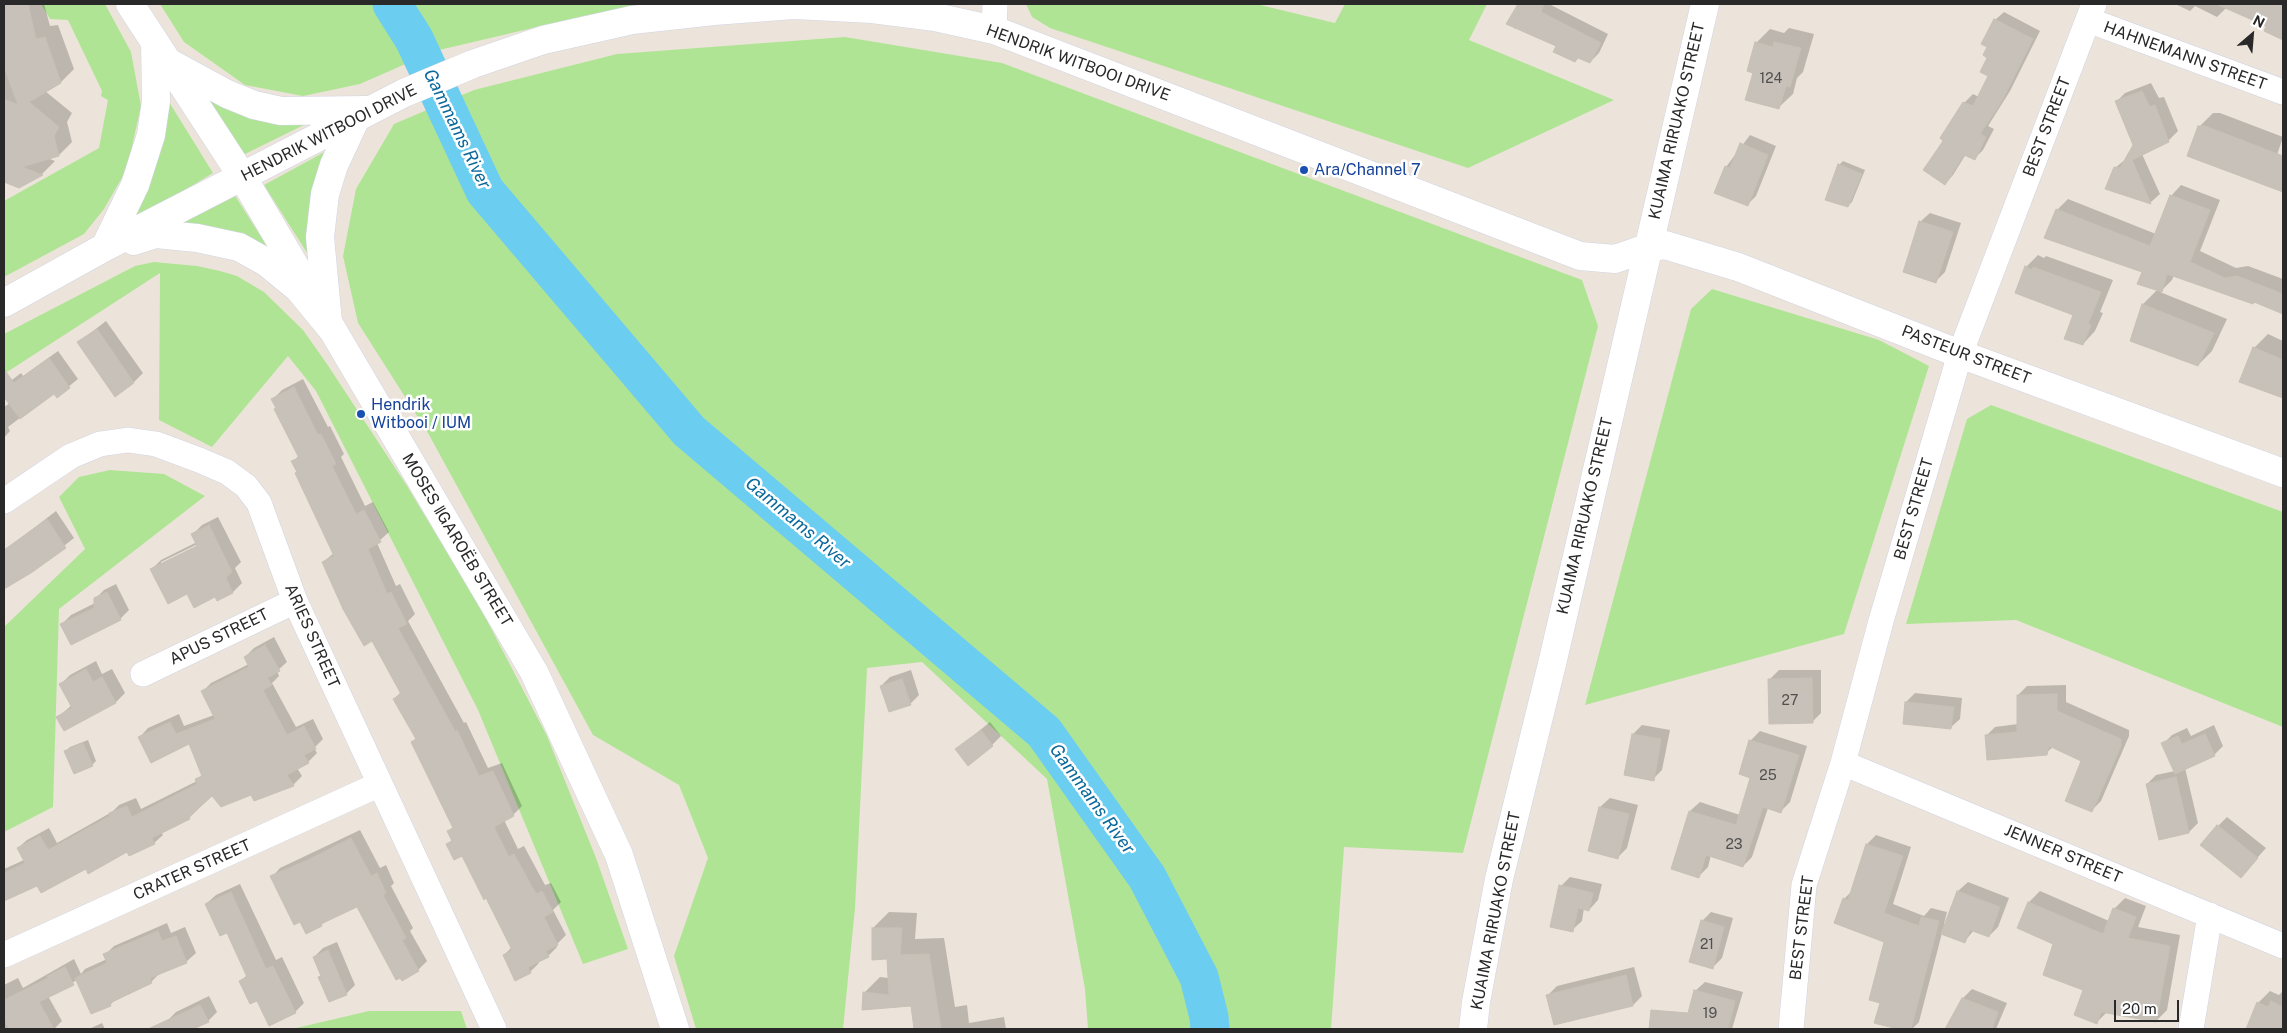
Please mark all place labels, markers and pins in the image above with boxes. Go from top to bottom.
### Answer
place label: Ara/Channel 7 [1314,160,1421,180]
marker: Ara/Channel 7 [1298,164,1310,176]
place label: Hendrik Witbooi / IUM [371,395,471,433]
marker: Hendrik Witbooi / IUM [355,408,367,420]

